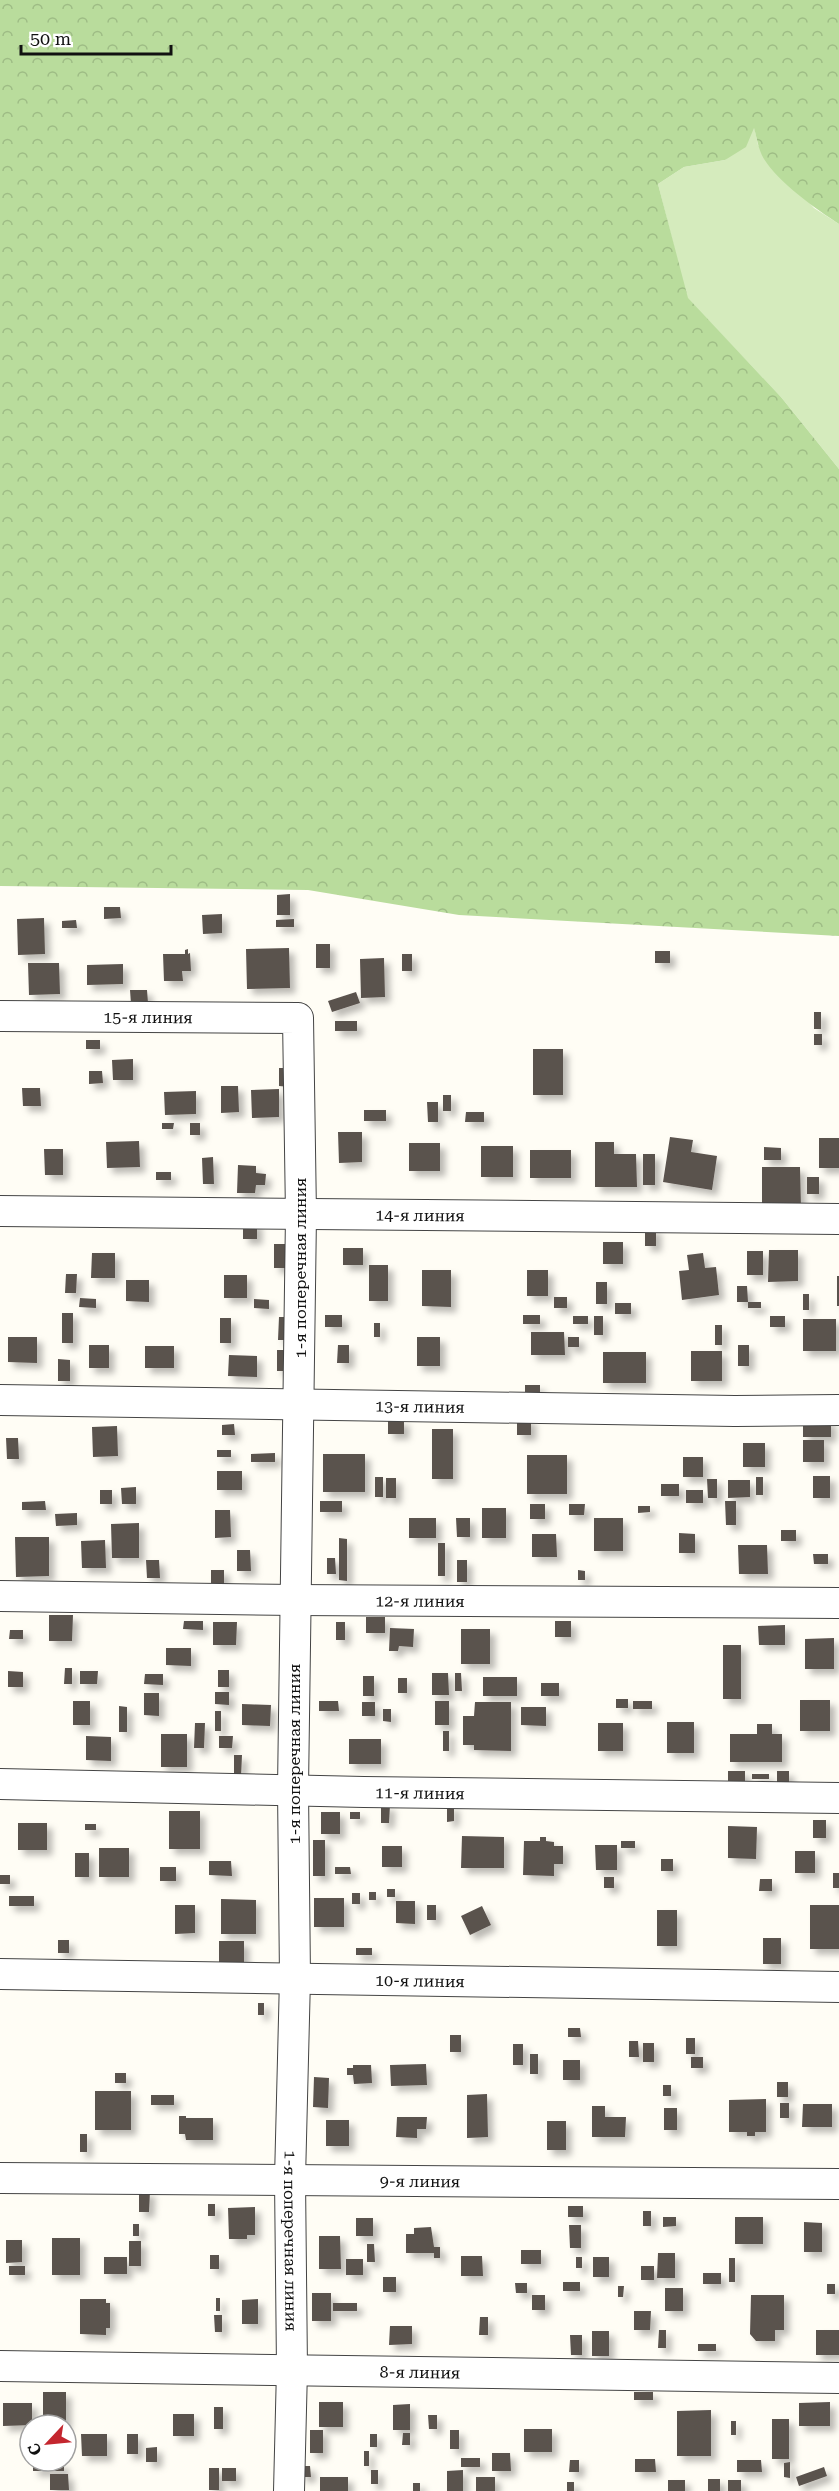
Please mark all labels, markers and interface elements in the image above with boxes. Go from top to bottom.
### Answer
scale bar [21,18,171,56]
text: 50 m [30,28,71,49]
street label: 15-я линия [103,1008,193,1027]
street label: 1-я поперечная линия [291,1178,310,1358]
street label: 14-я линия [375,1206,465,1225]
street label: 13-я линия [375,1397,465,1417]
street label: 12-я линия [375,1591,465,1611]
street label: 1-я поперечная линия [285,1664,304,1844]
street label: 11-я линия [375,1783,465,1803]
street label: 10-я линия [375,1971,465,1991]
street label: 1-я поперечная линия [280,2150,301,2331]
street label: 9-я линия [380,2172,460,2191]
street label: 8-я линия [380,2362,460,2383]
north arrow [18,2413,78,2473]
text: С [24,2440,46,2459]

